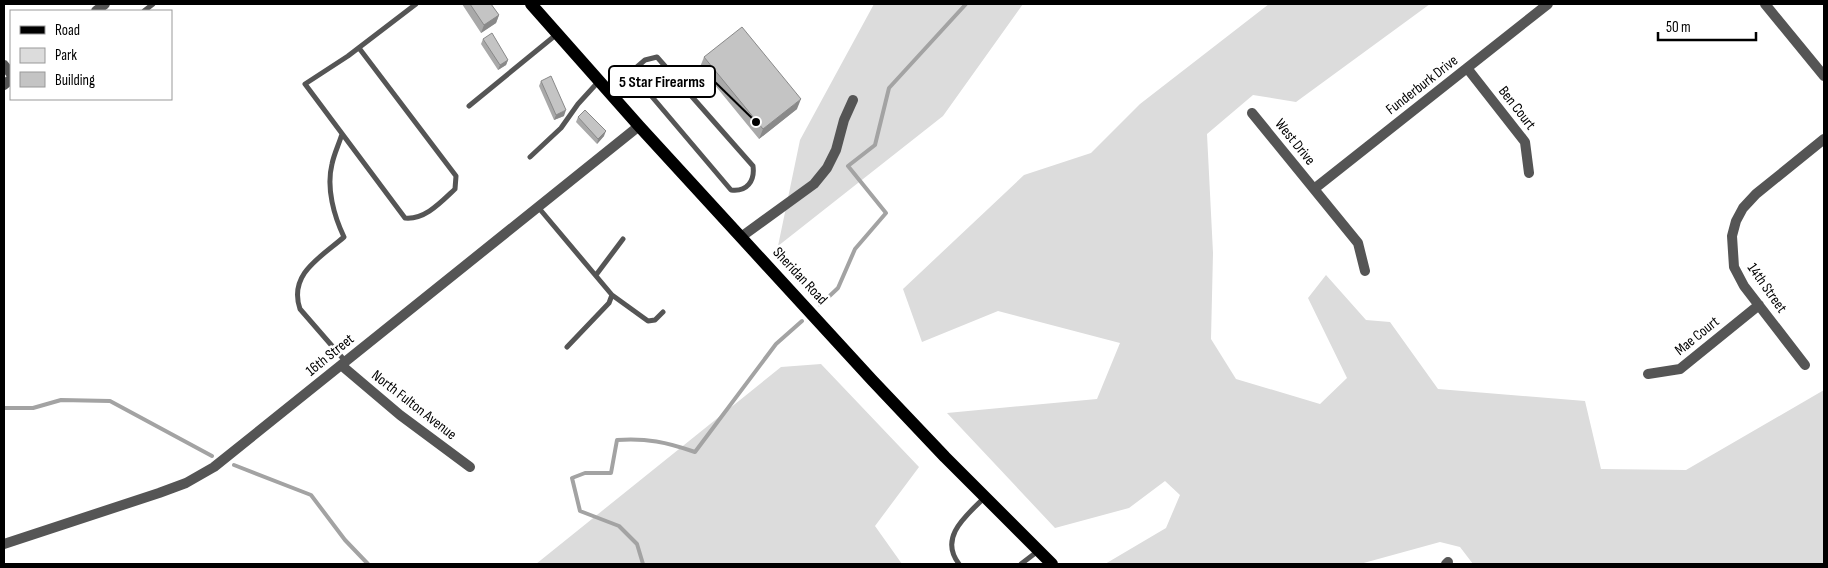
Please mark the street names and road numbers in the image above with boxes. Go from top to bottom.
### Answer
street label: Funderburk Drive [1382,51,1462,119]
street label: Ben Court [1494,82,1540,134]
street label: West Drive [1271,115,1319,169]
street label: Sheridan Road [769,243,831,309]
street label: 14th Street [1743,259,1791,317]
street label: Mae Court [1671,312,1723,360]
street label: 16th Street [302,329,358,380]
street label: North Fulton Avenue [368,366,460,444]

